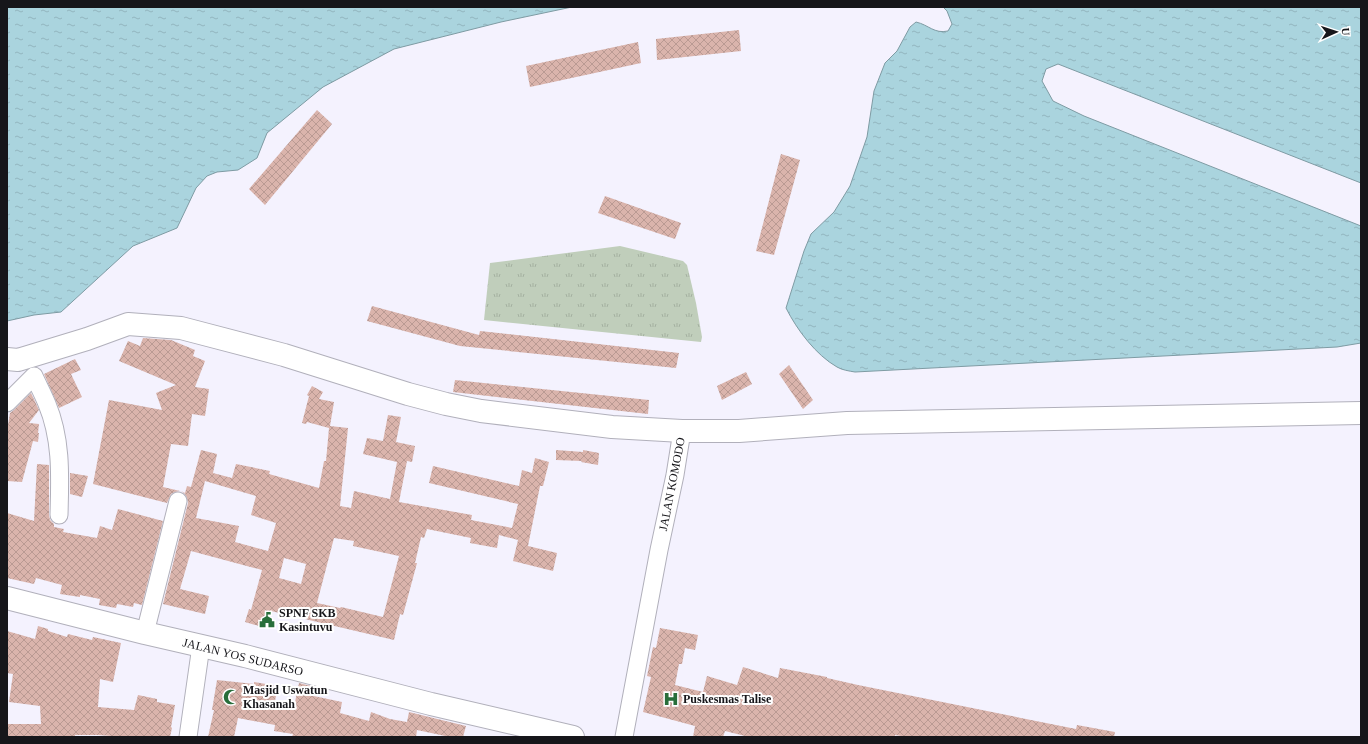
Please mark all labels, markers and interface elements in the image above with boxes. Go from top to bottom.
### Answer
north arrow [1316,12,1356,52]
text: U [1340,27,1352,36]
street label: JALAN KOMODO [656,436,688,532]
place label: SPNF SKB Kasintuvu [279,606,336,634]
public building icon: SPNF SKB Kasintuvu [258,611,276,629]
street label: JALAN YOS SUDARSO [181,635,305,679]
place label: Masjid Uswatun Khasanah [243,683,328,711]
mosque icon: Masjid Uswatun Khasanah [222,688,240,706]
hospital icon: Puskesmas Talise [662,690,680,708]
place label: Puskesmas Talise [683,692,772,706]

